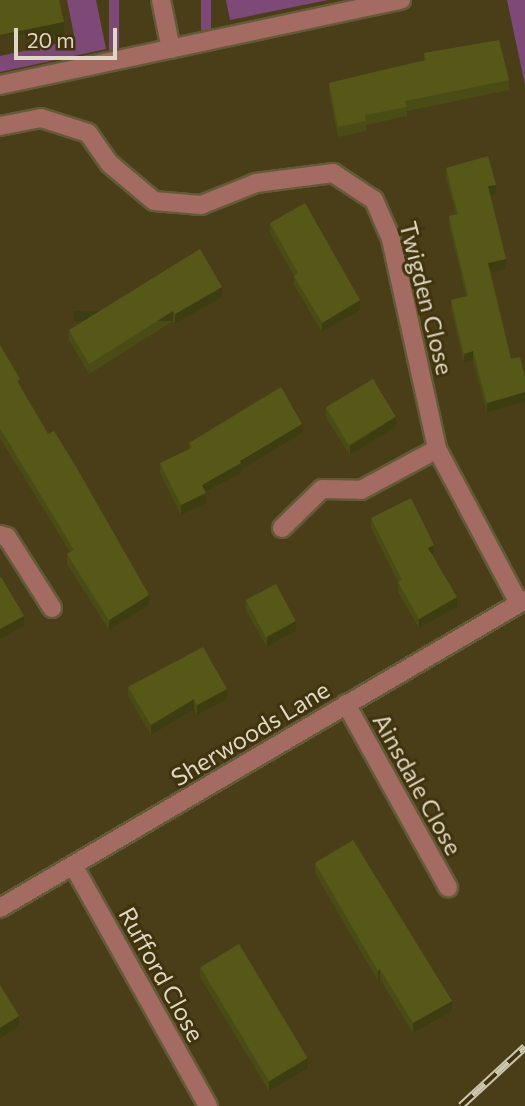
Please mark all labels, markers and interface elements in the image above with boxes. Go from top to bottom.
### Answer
scale bar [18,14,121,58]
text: 20 m [27,27,75,52]
street label: Twigden Close [394,218,460,378]
street label: Sherwoods Lane [166,674,334,792]
street label: Ainsdale Close [367,708,469,860]
street label: Rufford Close [113,902,211,1046]

